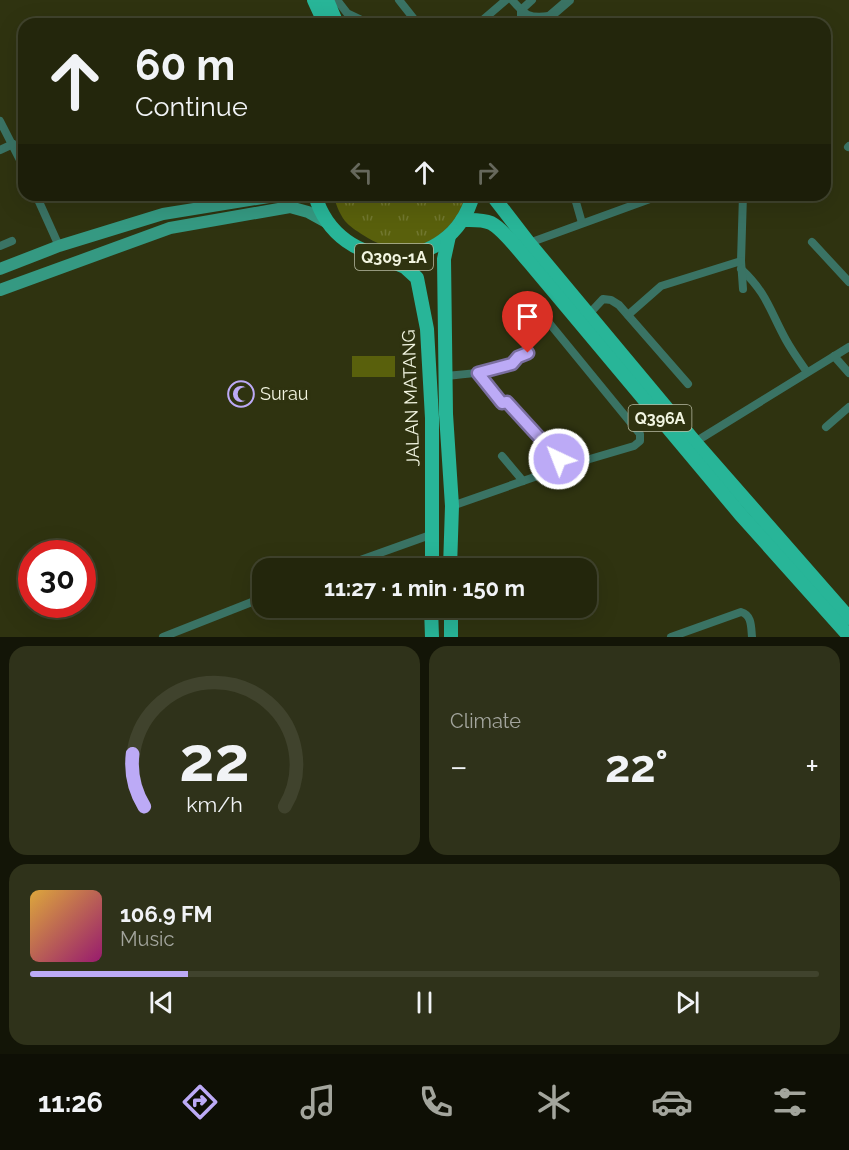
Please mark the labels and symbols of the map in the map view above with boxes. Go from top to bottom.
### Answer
road number: Q309-1A [355,244,433,270]
pin [502,291,553,353]
street label: JALAN MATANG [398,329,423,467]
mosque icon: Surau [226,379,256,409]
place label: Surau [260,383,308,404]
road number: Q396A [628,405,692,431]
position arrow [527,427,591,491]
speed limit sign: 30 [18,540,96,618]

